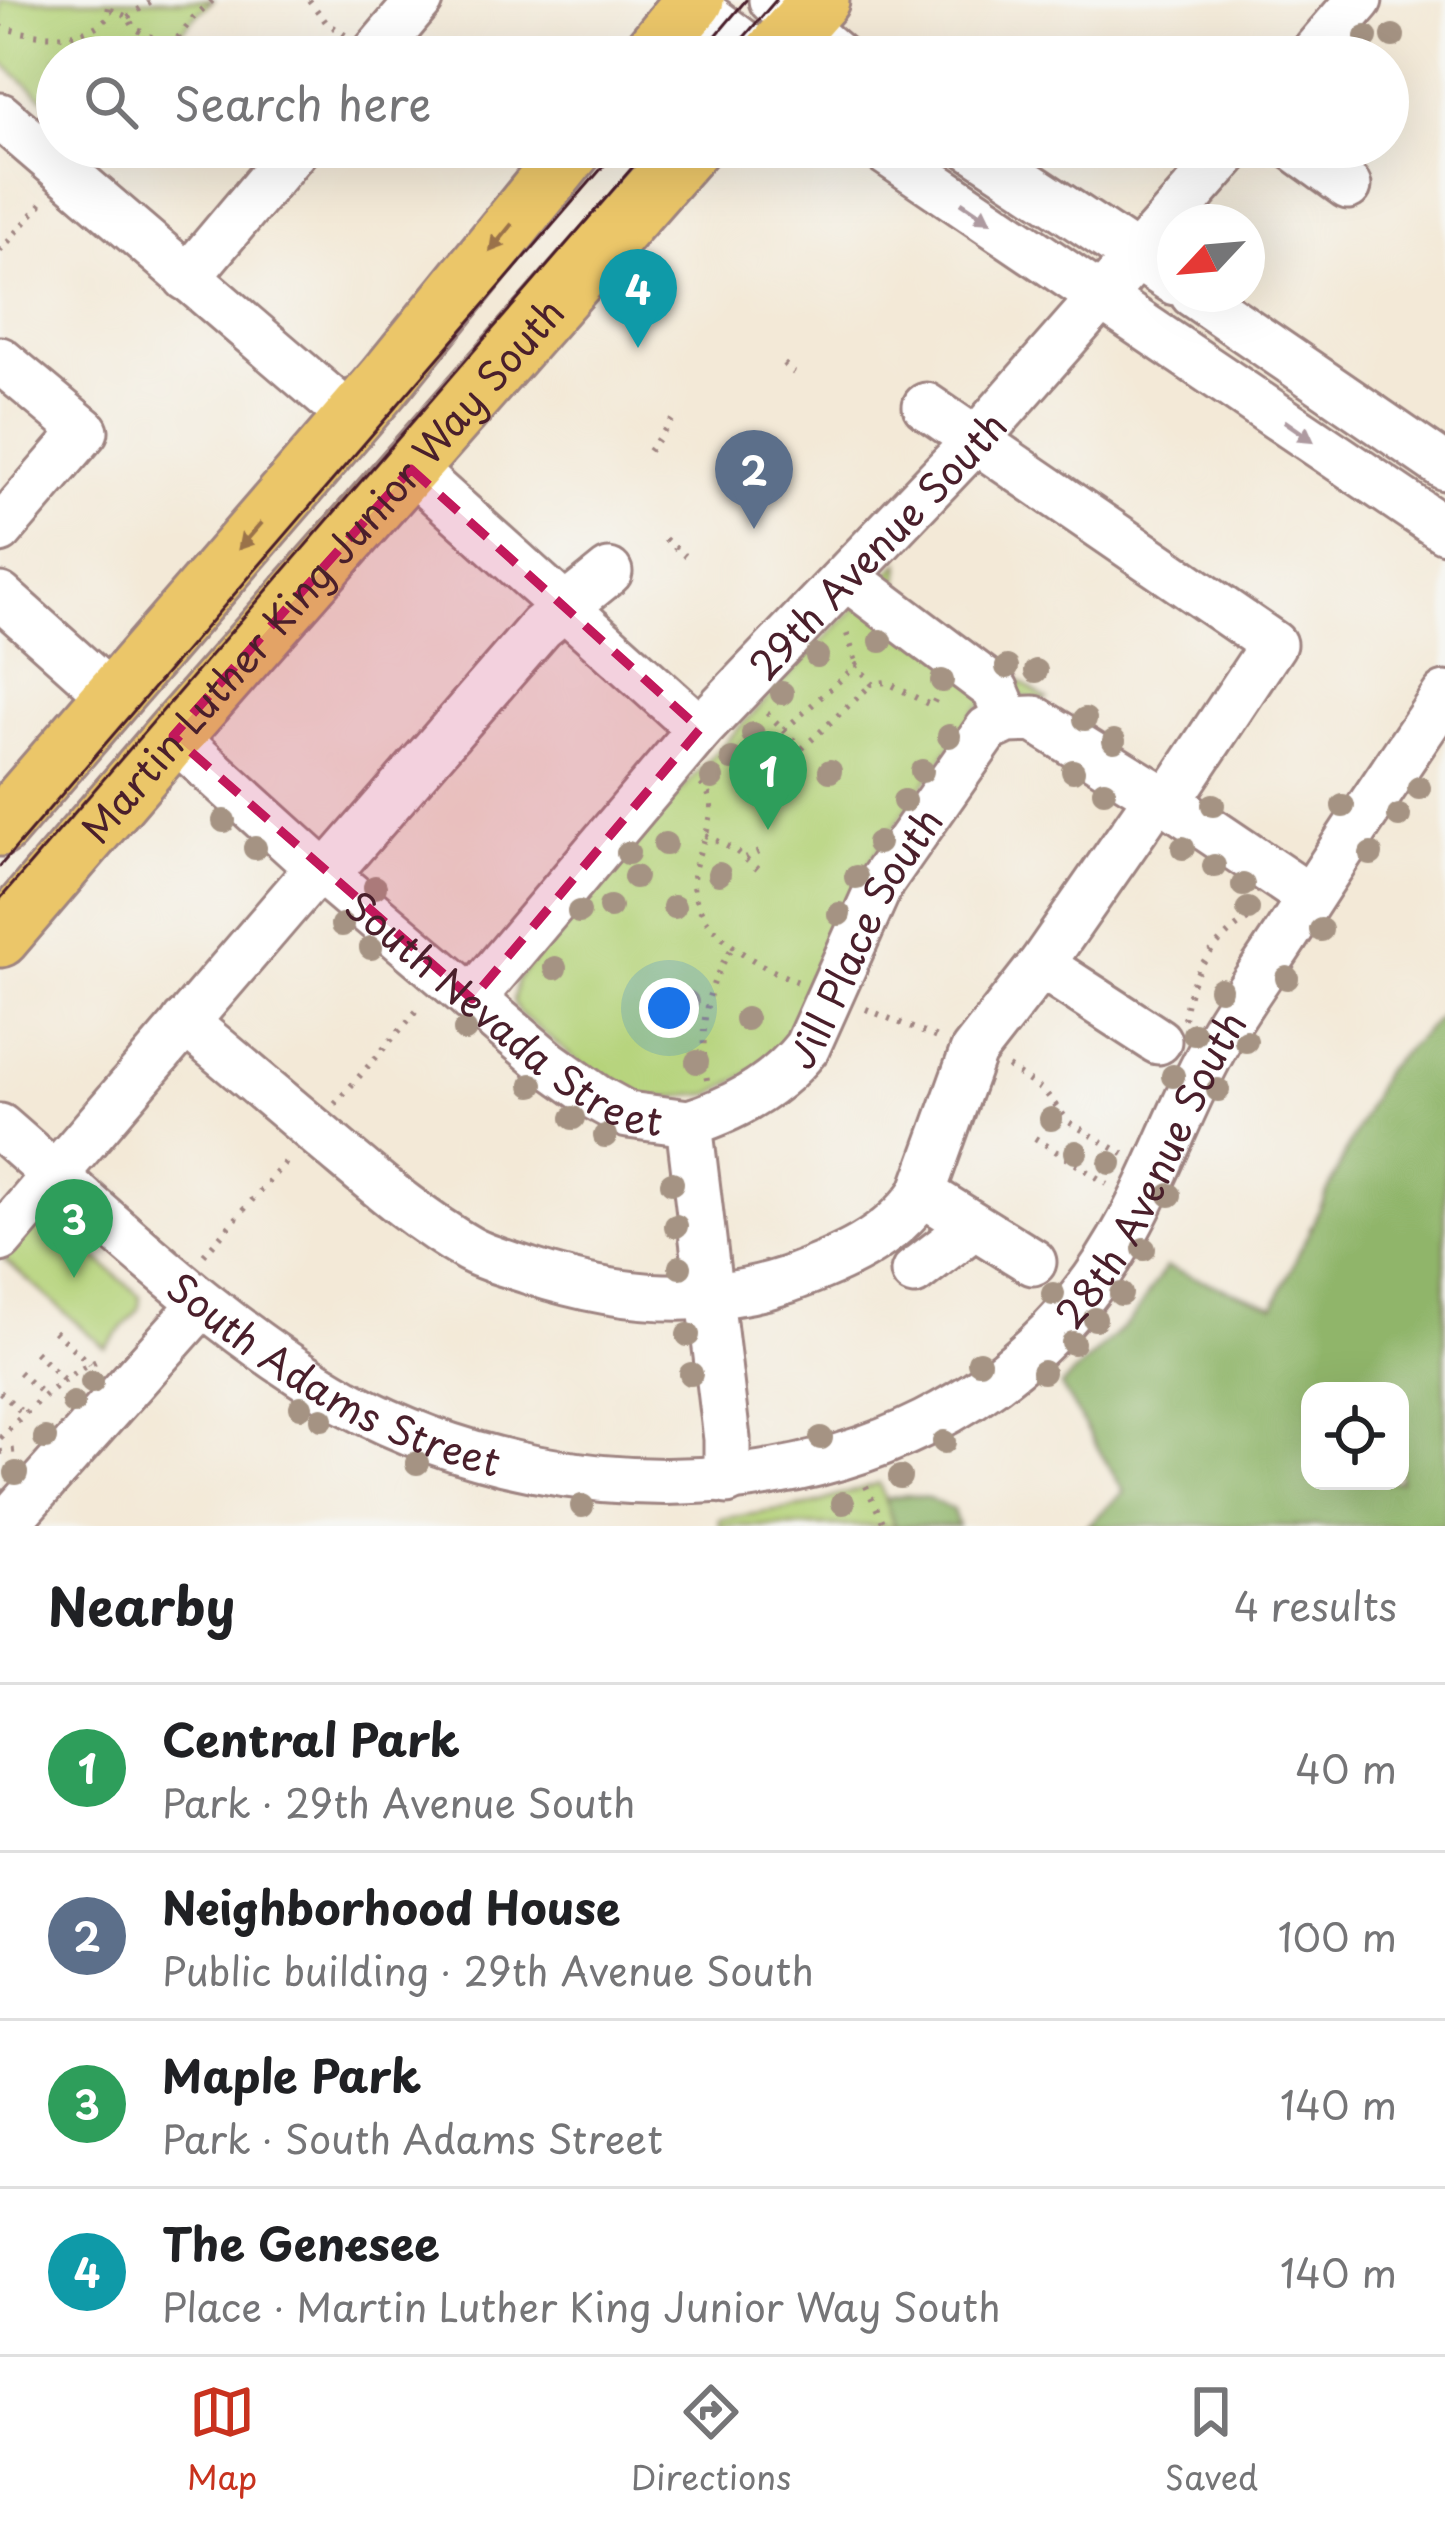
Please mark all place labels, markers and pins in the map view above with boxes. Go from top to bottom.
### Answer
pin: 4 [599,249,677,348]
pin: 2 [715,430,793,529]
pin: 1 [729,731,807,830]
pin: 3 [35,1179,113,1278]

